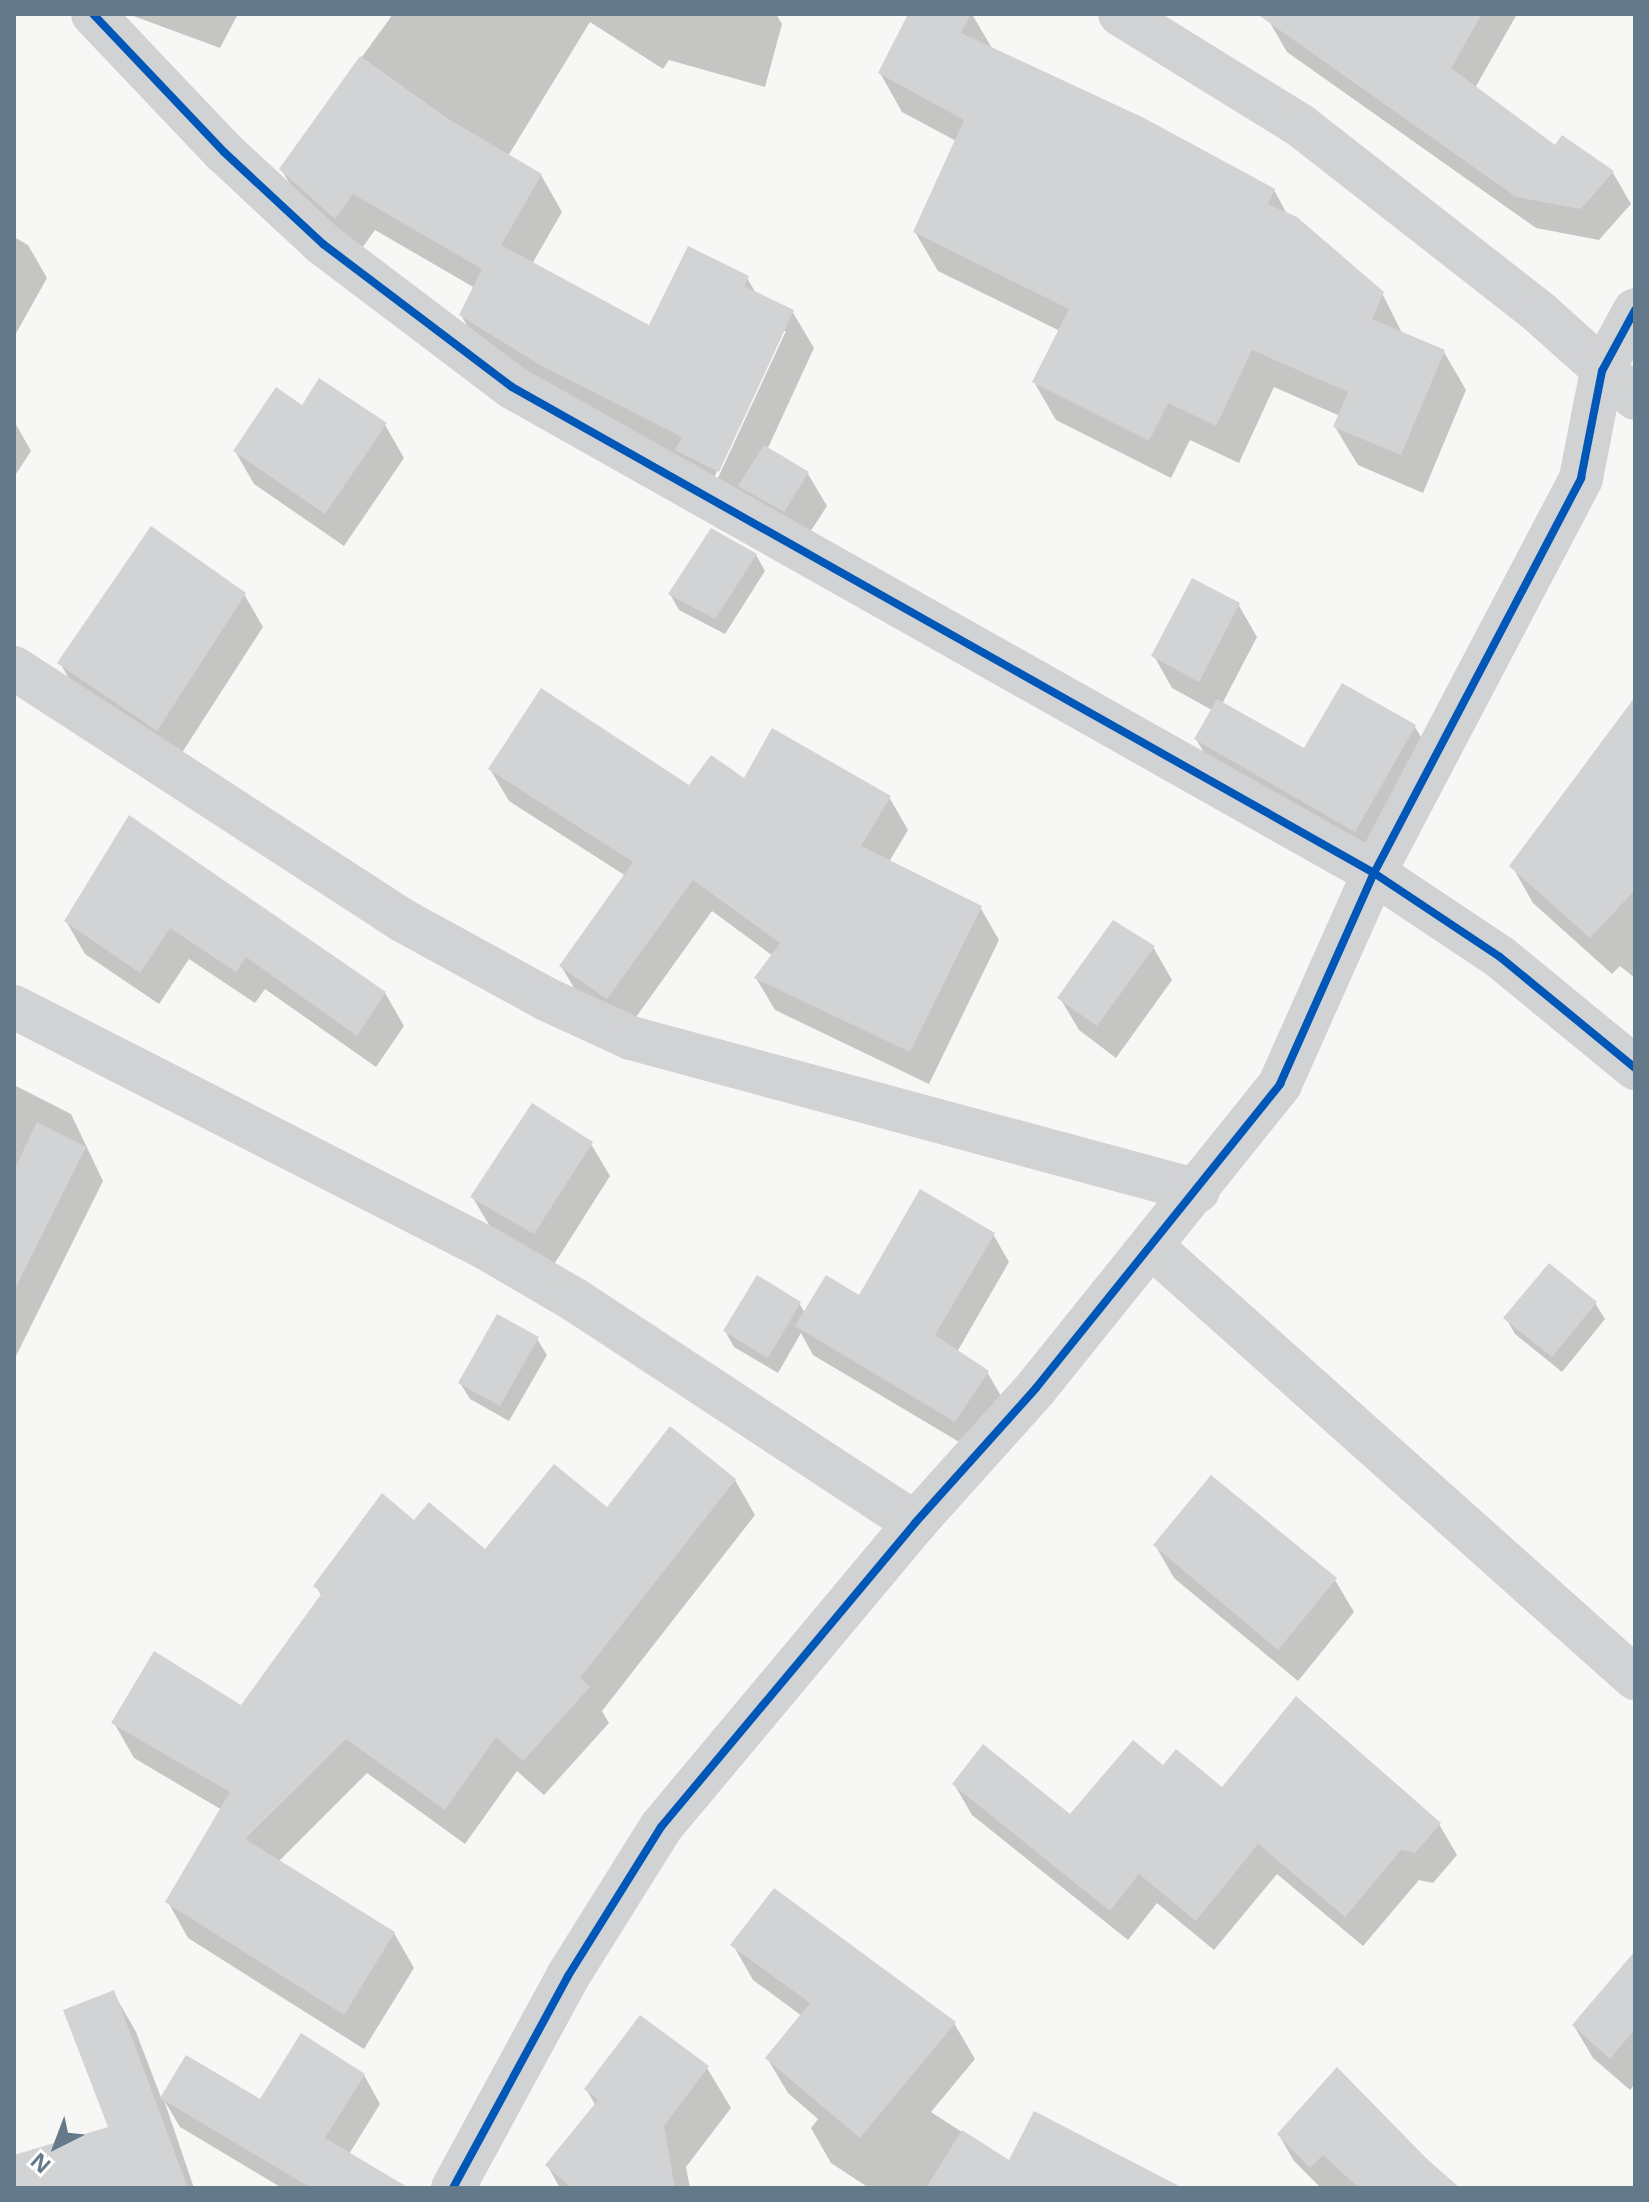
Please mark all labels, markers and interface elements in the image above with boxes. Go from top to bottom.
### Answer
north arrow [16,2106,96,2186]
text: N [23,2147,57,2181]

